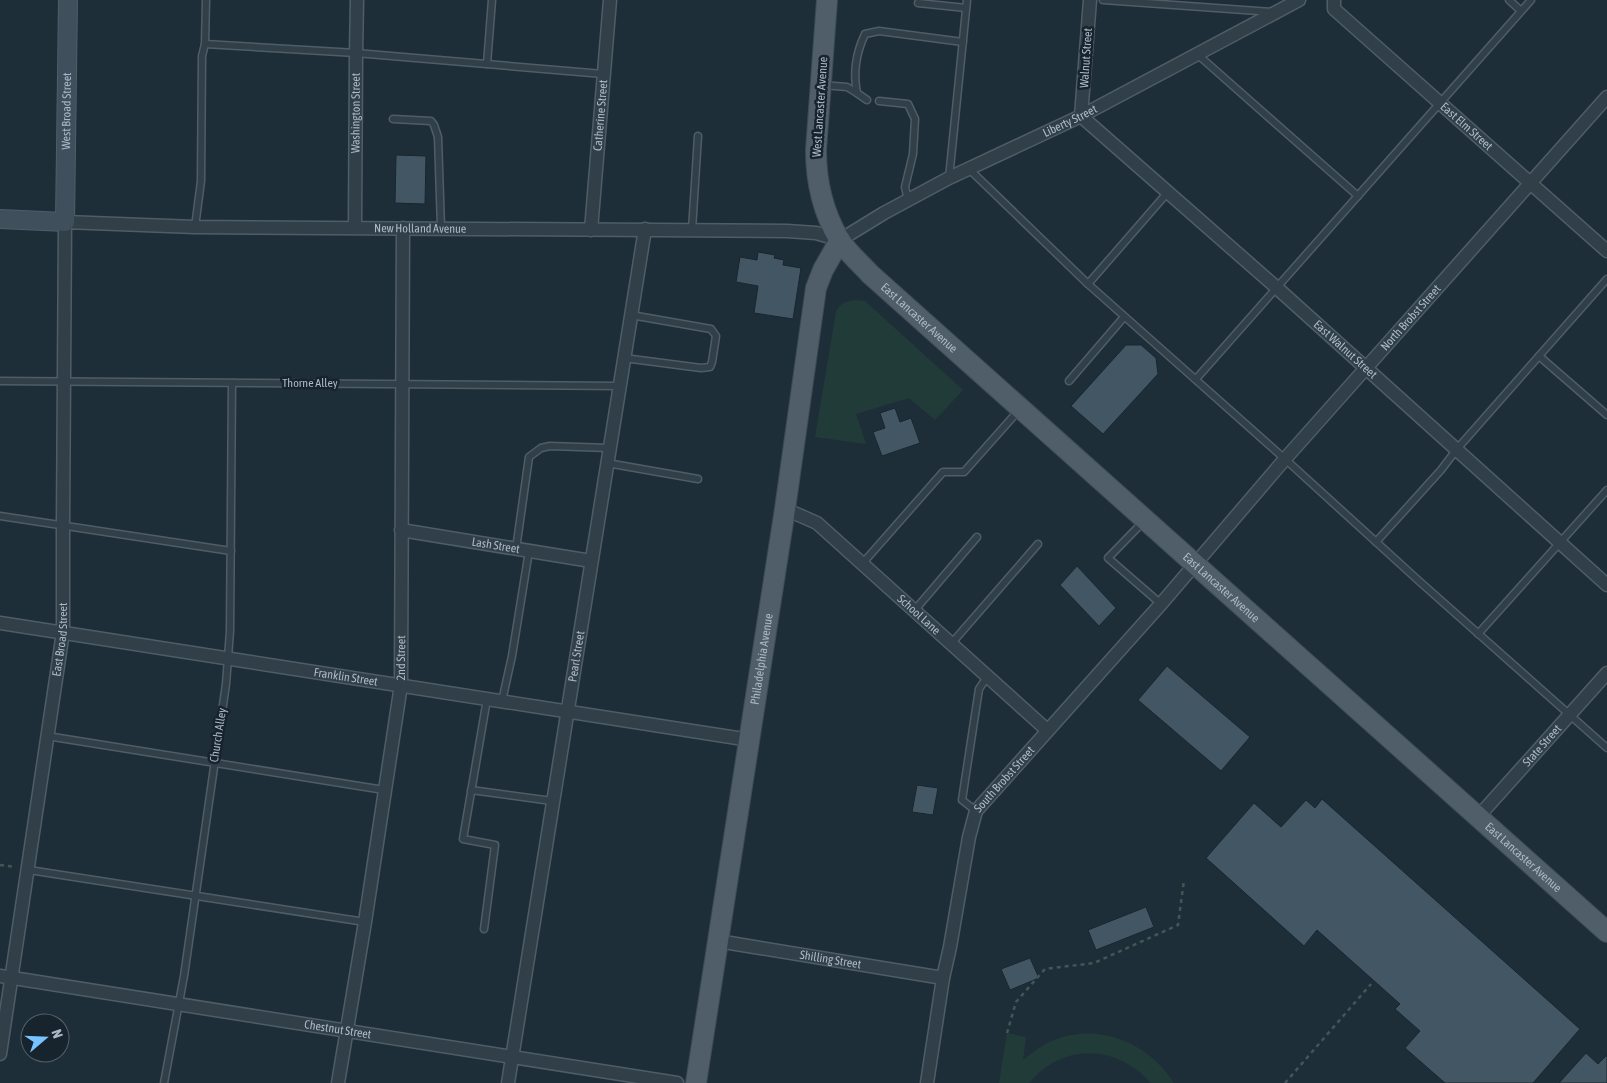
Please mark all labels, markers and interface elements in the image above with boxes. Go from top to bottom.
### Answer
street label: Walnut Street [1077,27,1095,88]
street label: West Lancaster Avenue [810,56,830,158]
street label: West Broad Street [59,72,74,150]
street label: Washington Street [348,72,363,153]
street label: Catherine Street [591,79,610,152]
street label: East Elm Street [1437,100,1496,154]
street label: Liberty Street [1041,102,1100,140]
street label: New Holland Avenue [374,221,466,236]
street label: East Lancaster Avenue [878,280,960,356]
street label: North Brobst Street [1378,282,1444,354]
street label: East Walnut Street [1311,317,1380,382]
street label: Thorne Alley [282,376,338,390]
street label: Lash Street [471,535,521,556]
street label: East Lancaster Avenue [1180,550,1262,625]
street label: School Lane [895,592,943,638]
street label: East Broad Street [49,602,70,677]
street label: Philadelphia Avenue [748,612,776,706]
street label: Pearl Street [565,629,588,683]
street label: 2nd Street [394,635,408,681]
street label: Franklin Street [313,665,379,689]
street label: Church Alley [207,707,229,763]
street label: State Street [1520,721,1565,769]
street label: South Brobst Street [971,743,1038,815]
street label: East Lancaster Avenue [1482,820,1564,895]
street label: Shilling Street [799,948,863,972]
north arrow [20,1013,70,1063]
street label: Chestnut Street [303,1017,373,1042]
text: N [48,1027,66,1040]

